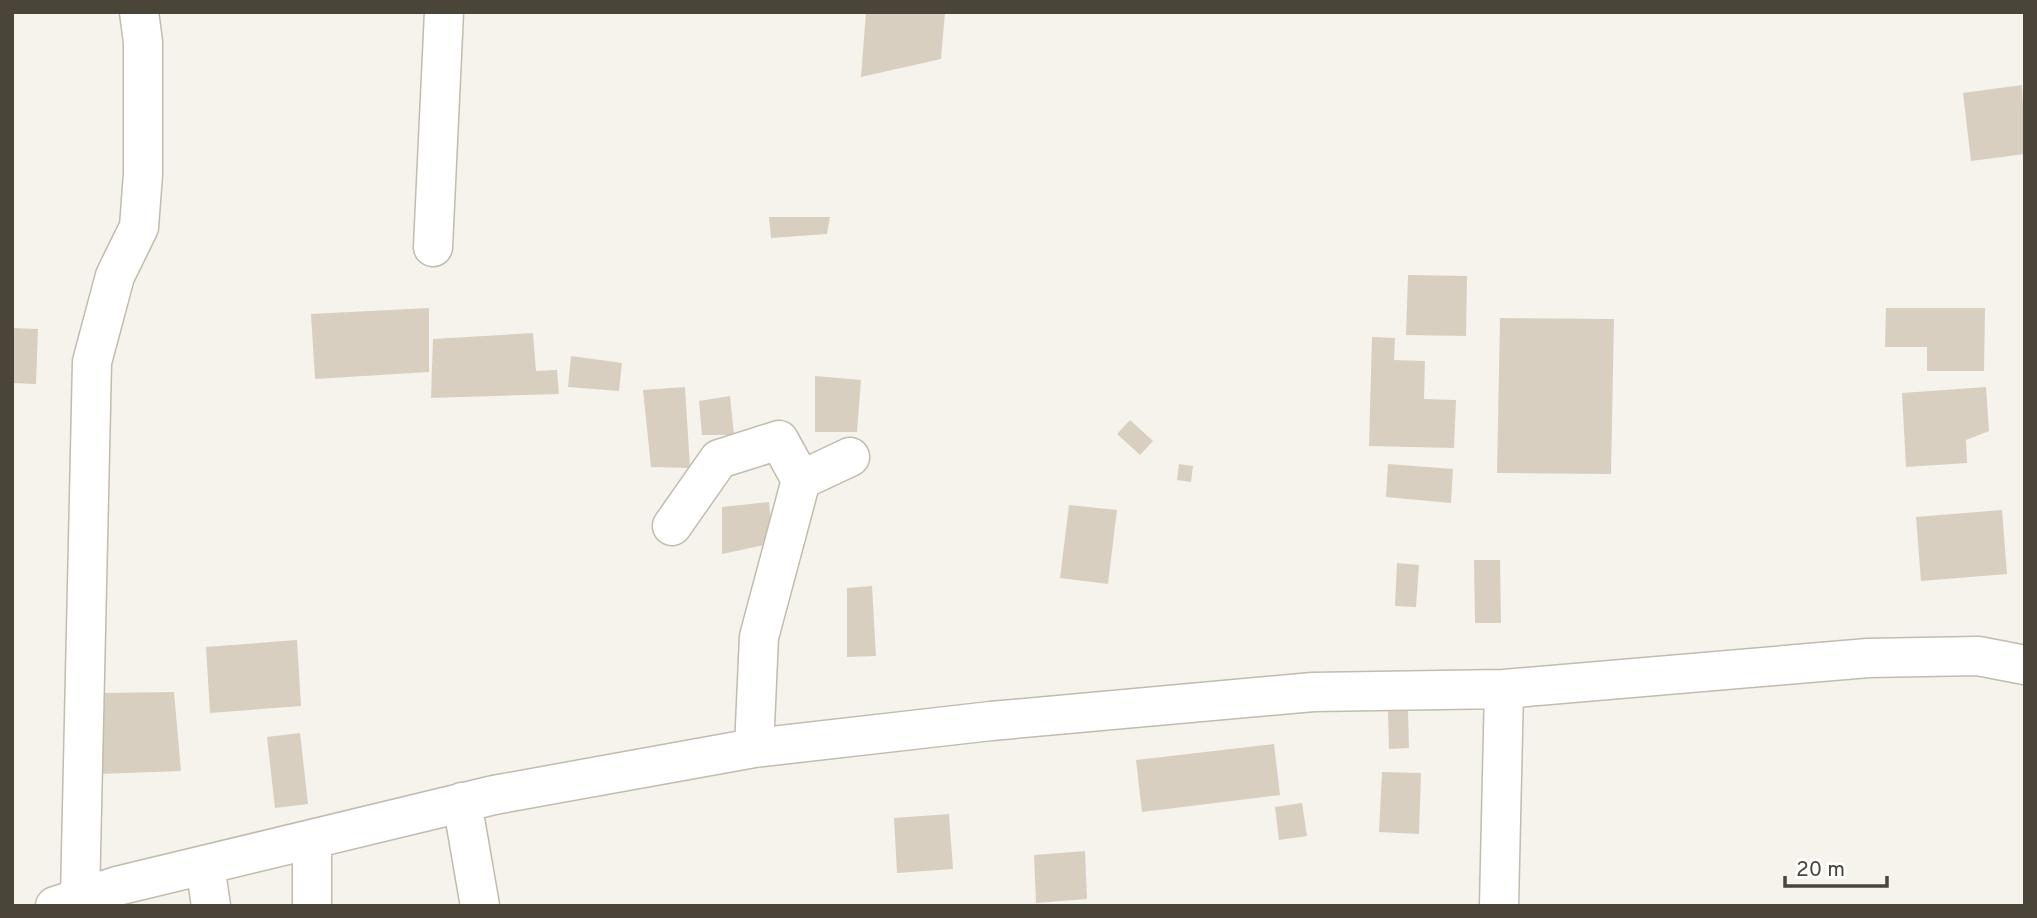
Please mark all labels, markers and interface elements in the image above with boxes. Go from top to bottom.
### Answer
scale bar [1785,844,1886,888]
text: 20 m [1796,857,1845,884]

